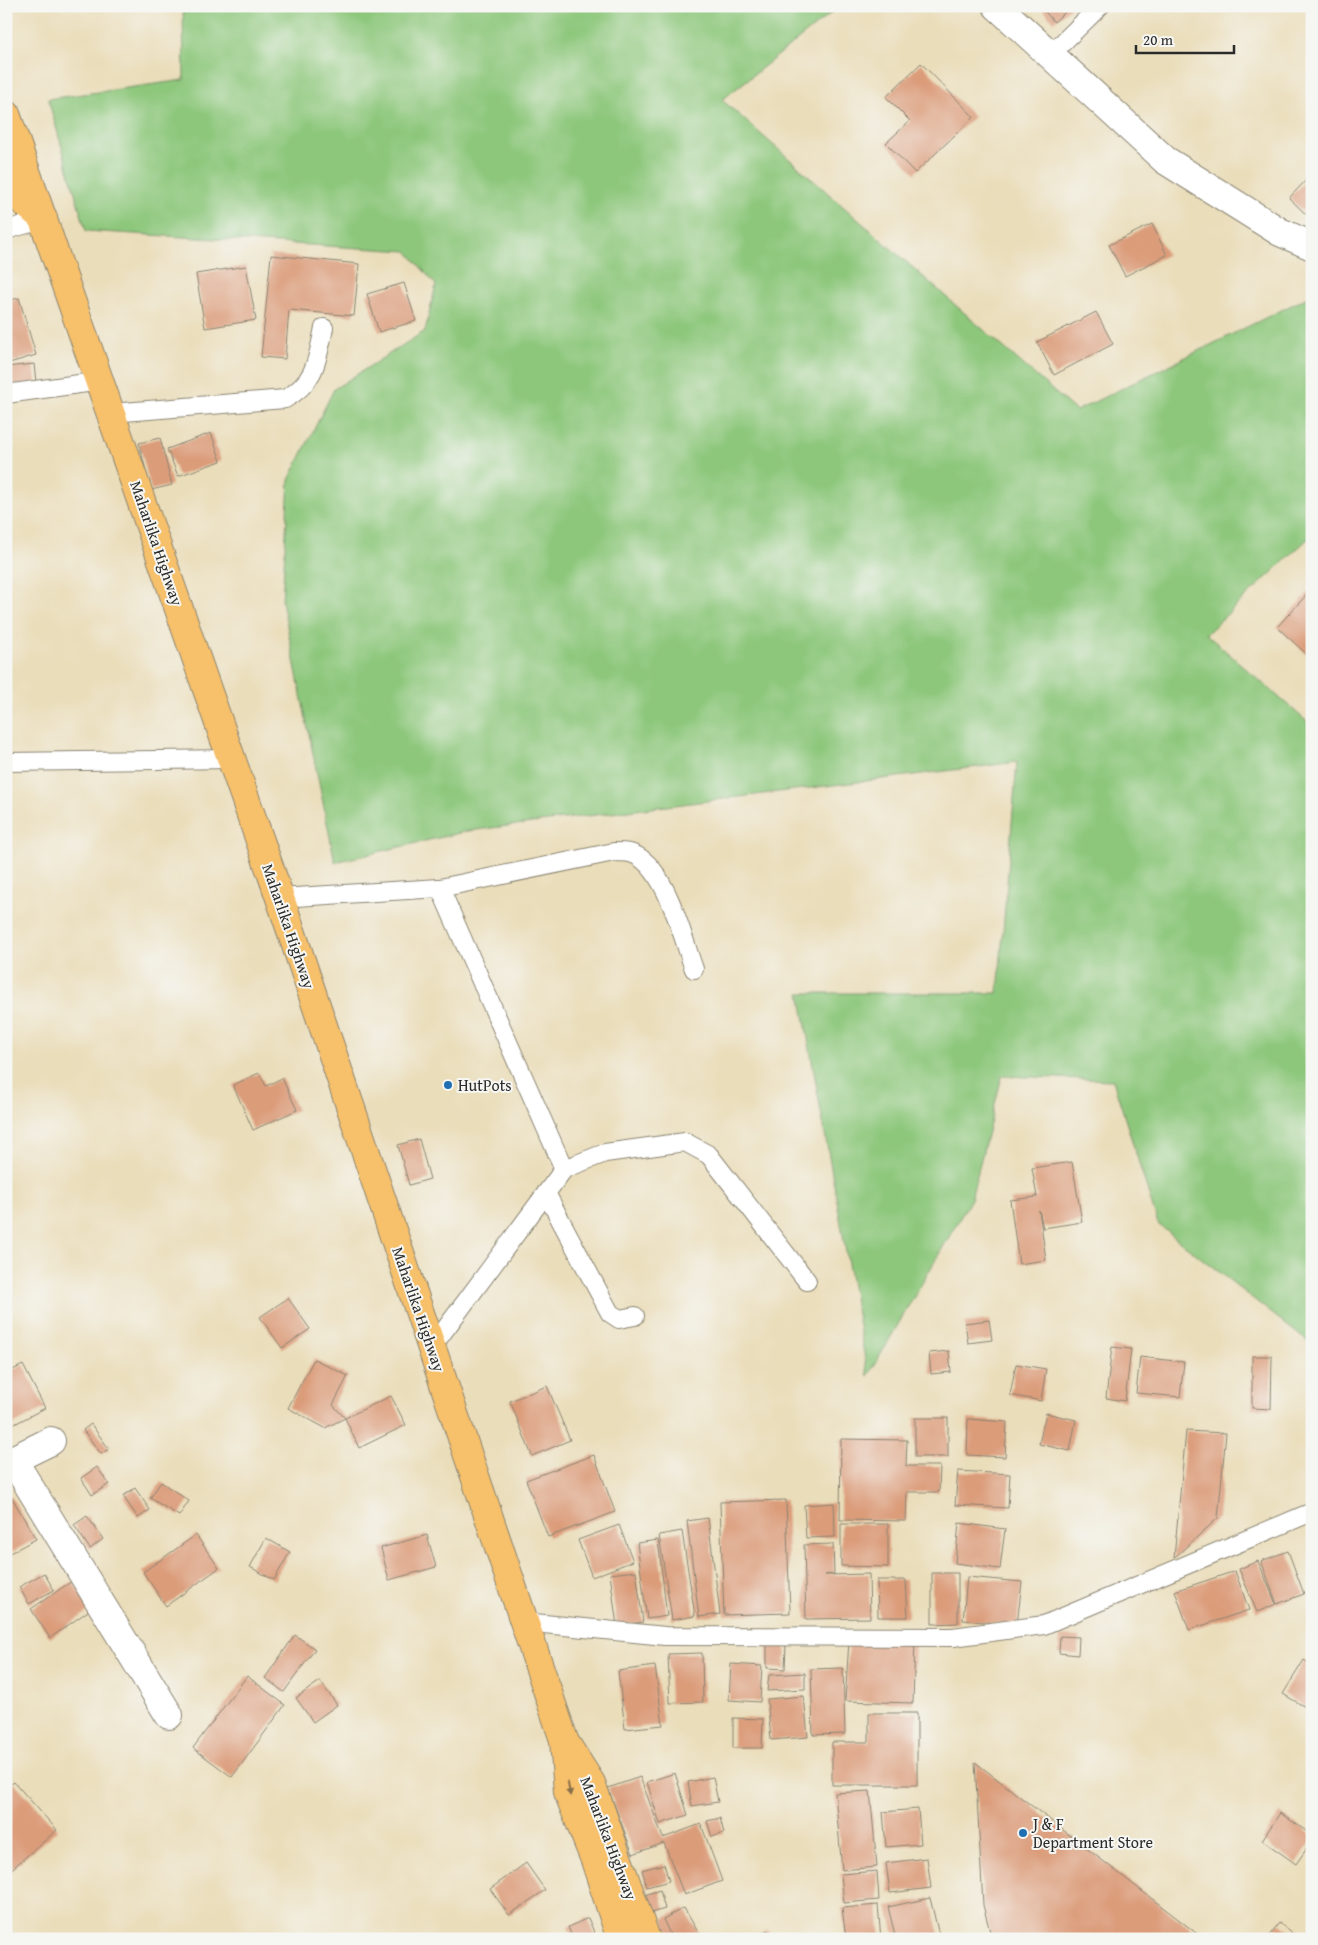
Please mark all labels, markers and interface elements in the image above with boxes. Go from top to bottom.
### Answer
scale bar [1136,22,1233,54]
text: 20 m [1143,29,1174,50]
street label: Maharlika Highway [124,477,190,609]
street label: Maharlika Highway [256,860,322,992]
place label: HutPots [458,1073,512,1097]
marker: HutPots [442,1079,454,1091]
street label: Maharlika Highway [386,1243,452,1375]
street label: Maharlika Highway [574,1773,644,1903]
one-way arrow [565,1781,573,1797]
place label: J & F Department Store [1031,1812,1153,1854]
marker: J & F Department Store [1017,1827,1029,1839]

